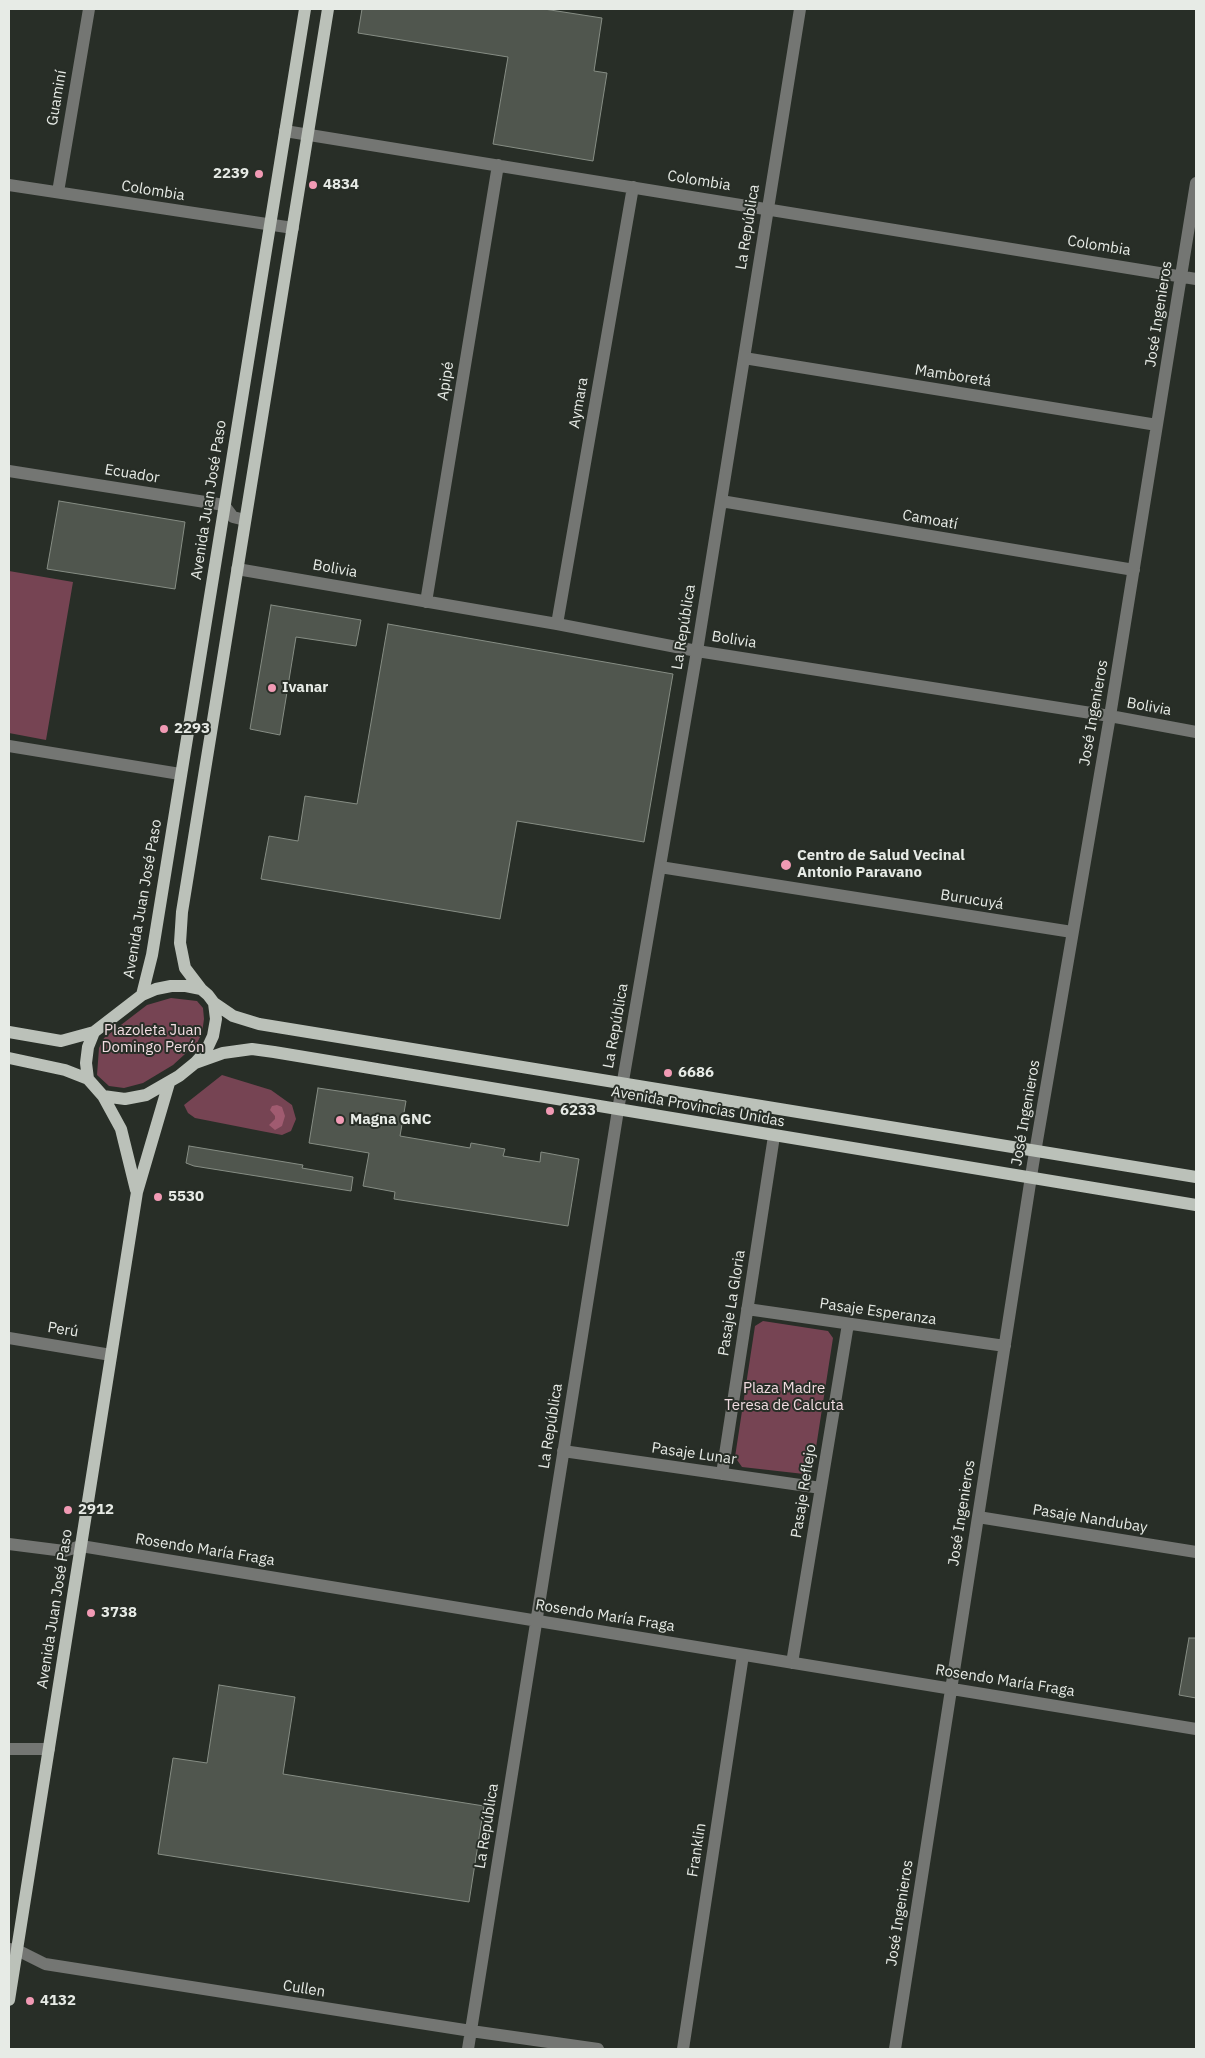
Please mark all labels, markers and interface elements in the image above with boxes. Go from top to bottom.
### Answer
street label: Guaminí [43,69,71,127]
place label: 2239 [213,165,249,183]
street label: Colombia [666,167,732,195]
marker: 2239 [253,168,265,180]
place label: 4834 [323,176,359,194]
street label: Colombia [120,177,186,205]
marker: 4834 [307,179,319,191]
street label: La República [732,183,764,271]
street label: Colombia [1066,232,1132,260]
street label: José Ingenieros [1142,260,1176,368]
street label: Apipé [434,360,458,402]
street label: Mamboretá [913,361,993,391]
street label: Aymara [566,376,592,430]
street label: Avenida Juan José Paso [187,419,231,581]
street label: Ecuador [103,461,161,487]
street label: Camoatí [901,506,959,534]
street label: Bolivia [311,556,359,582]
street label: La República [668,583,700,671]
street label: Bolivia [710,628,758,652]
street label: José Ingenieros [1076,659,1112,767]
place label: Ivanar [282,679,328,697]
marker: Ivanar [266,682,278,694]
street label: Bolivia [1125,694,1173,720]
place label: 2293 [174,720,210,738]
marker: 2293 [158,723,170,735]
street label: Avenida Juan José Paso [120,818,166,980]
place label: Centro de Salud Vecinal Antonio Paravano [797,847,965,882]
marker: Centro de Salud Vecinal Antonio Paravano [779,858,793,872]
street label: Burucuyá [939,886,1005,914]
street label: La República [600,982,632,1070]
park label: Plazoleta Juan Domingo Perón [102,1022,204,1057]
street label: José Ingenieros [1008,1059,1044,1167]
place label: 6686 [678,1064,714,1082]
marker: 6686 [662,1067,674,1079]
street label: Avenida Provincias Unidas [610,1083,786,1131]
place label: 6233 [560,1102,596,1120]
marker: 6233 [544,1105,556,1117]
place label: Magna GNC [350,1111,432,1129]
marker: Magna GNC [334,1114,346,1126]
place label: 5530 [168,1188,204,1206]
marker: 5530 [152,1191,164,1203]
street label: Pasaje La Gloria [715,1249,749,1357]
street label: Pasaje Esperanza [818,1295,938,1329]
street label: Perú [46,1319,80,1341]
park label: Plaza Madre Teresa de Calcuta [724,1380,844,1415]
street label: La República [535,1382,567,1470]
street label: Pasaje Lunar [650,1439,738,1469]
street label: Pasaje Reflejo [788,1443,820,1539]
street label: José Ingenieros [945,1459,979,1567]
place label: 2912 [78,1501,114,1519]
street label: Pasaje Nandubay [1031,1501,1149,1537]
marker: 2912 [62,1504,74,1516]
street label: Avenida Juan José Paso [33,1528,77,1690]
street label: Rosendo María Fraga [134,1530,276,1570]
street label: Rosendo María Fraga [534,1596,676,1636]
place label: 3738 [101,1604,137,1622]
marker: 3738 [85,1607,97,1619]
street label: Rosendo María Fraga [934,1661,1076,1701]
street label: La República [471,1782,503,1870]
street label: Franklin [684,1822,710,1878]
street label: José Ingenieros [883,1859,917,1967]
street label: Cullen [282,1977,326,2001]
place label: 4132 [40,1992,76,2010]
marker: 4132 [24,1995,36,2007]

